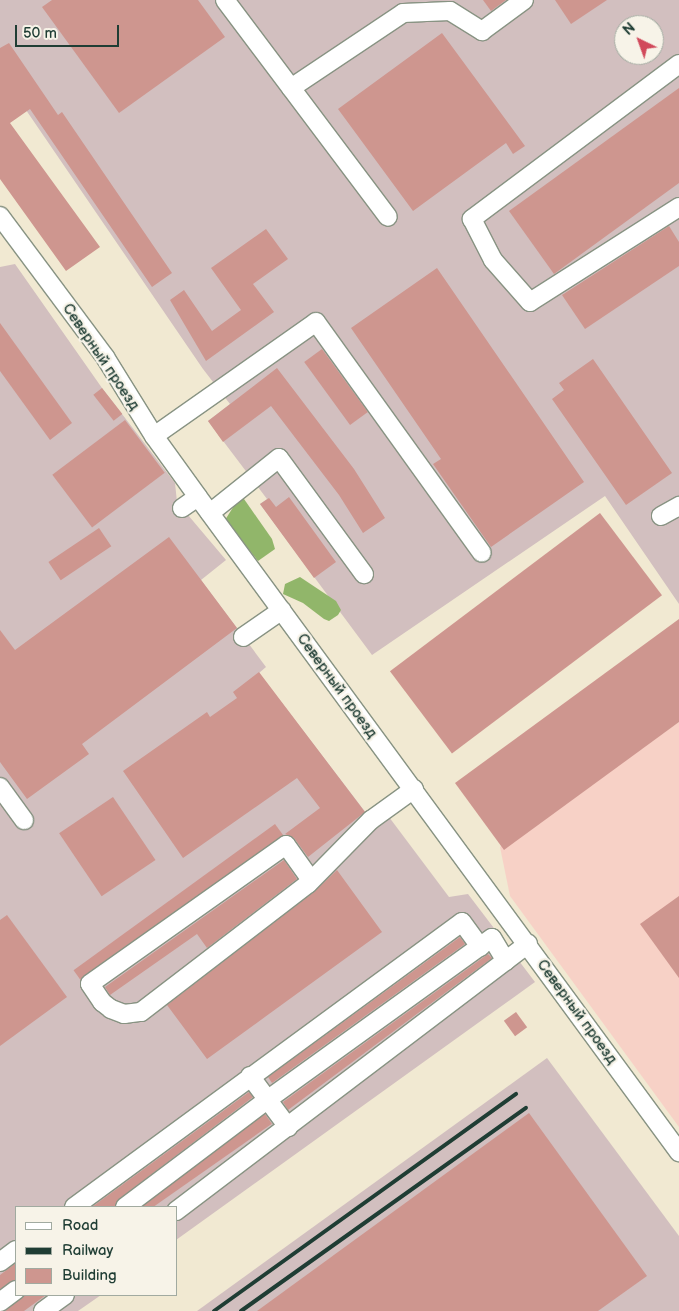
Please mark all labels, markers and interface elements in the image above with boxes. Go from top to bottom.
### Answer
scale bar [18,15,121,47]
north arrow [614,15,664,65]
text: N [620,19,639,39]
text: 50 m [23,24,57,43]
street label: Северный проезд [59,300,143,414]
street label: Северный проезд [293,630,381,742]
street label: Северный проезд [533,956,621,1068]
legend [15,1206,178,1296]
text: Road [62,1216,98,1235]
text: Railway [62,1241,113,1260]
text: Building [62,1266,117,1285]

